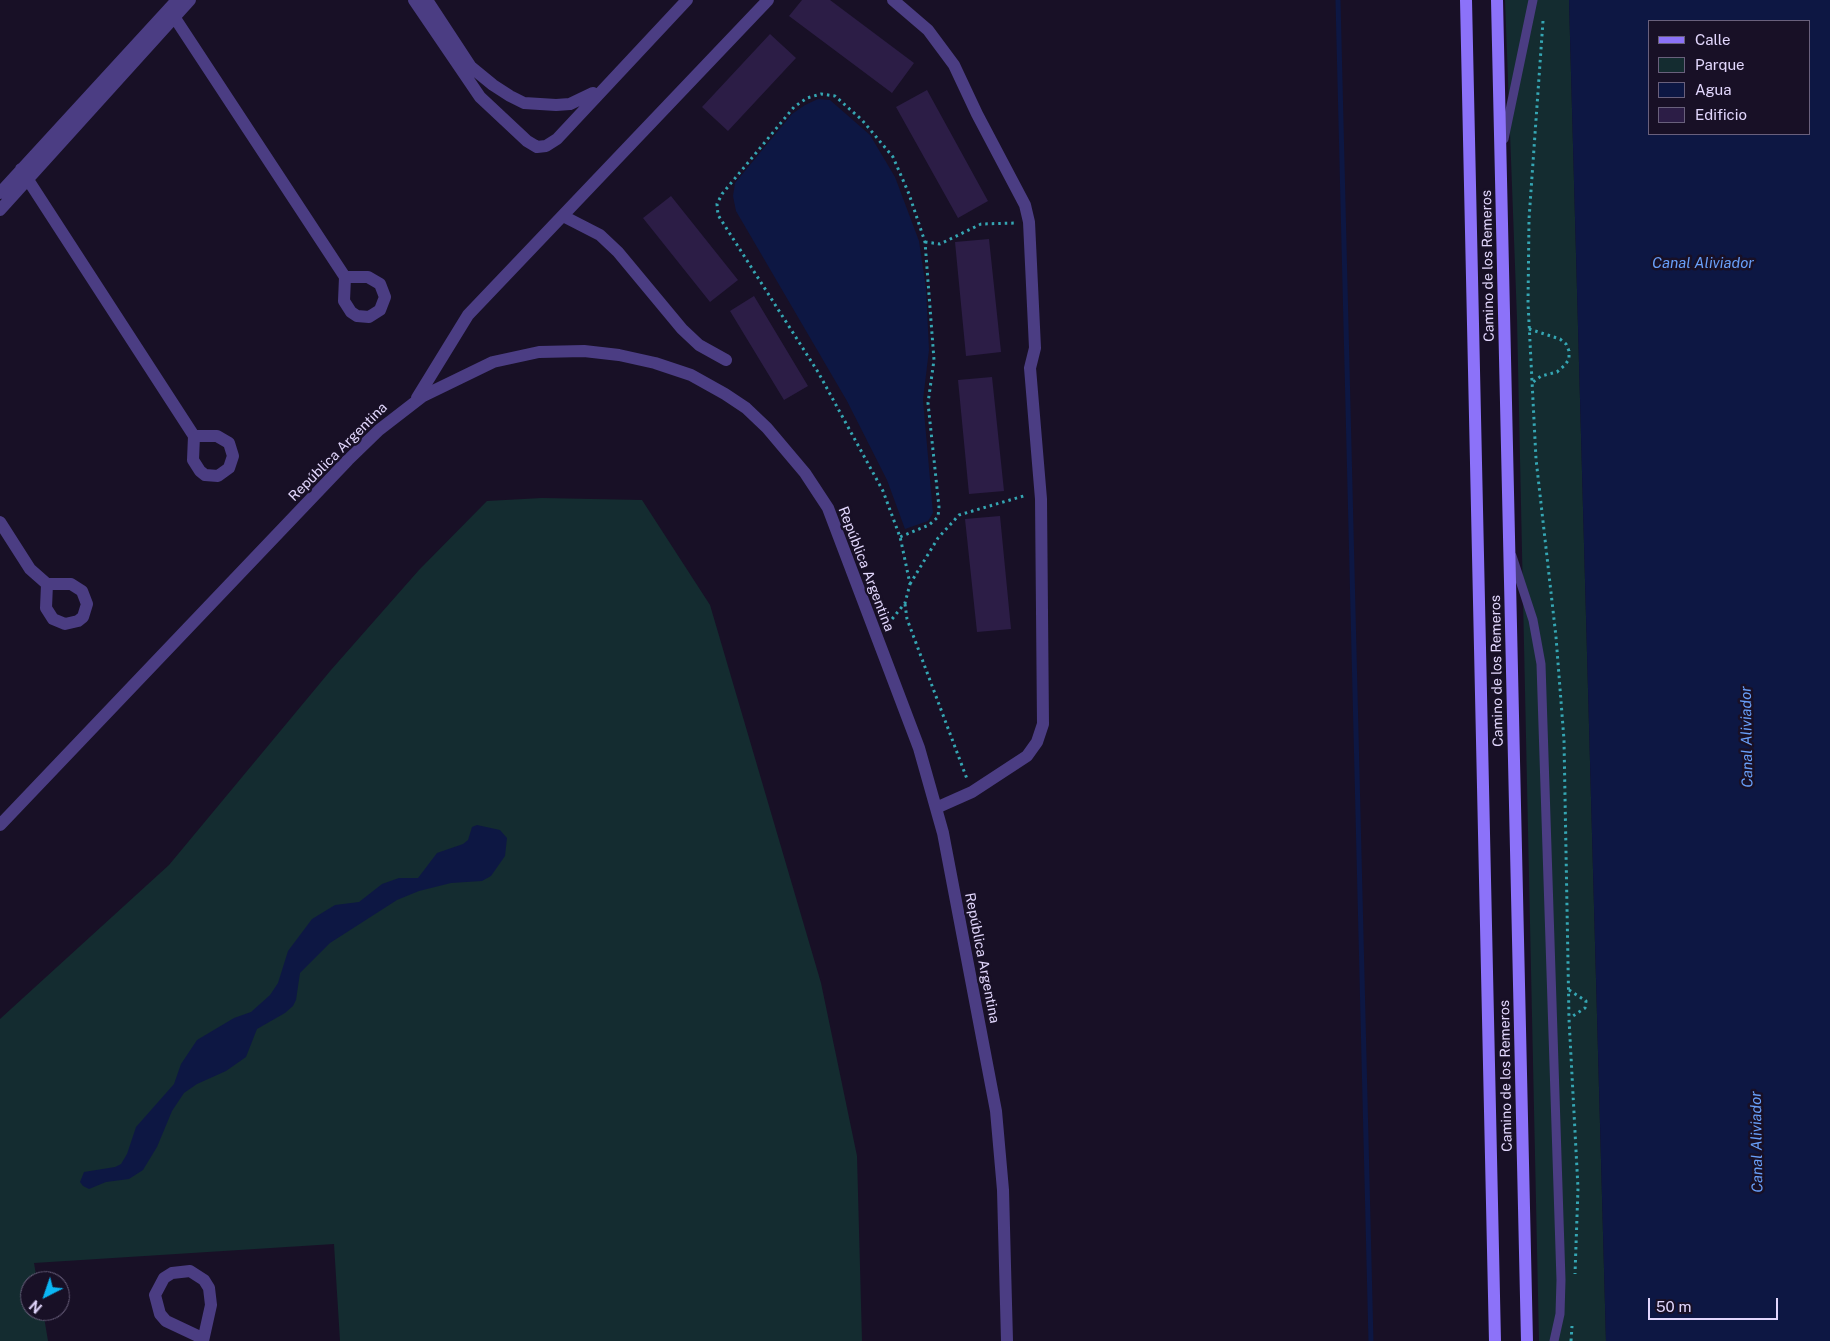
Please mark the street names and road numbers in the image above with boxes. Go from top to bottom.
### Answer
street label: Camino de los Remeros [1478,190,1498,342]
street label: República Argentina [285,399,391,505]
street label: República Argentina [834,504,898,634]
street label: Camino de los Remeros [1487,595,1507,747]
street label: República Argentina [961,891,1003,1025]
street label: Camino de los Remeros [1496,1000,1516,1152]

